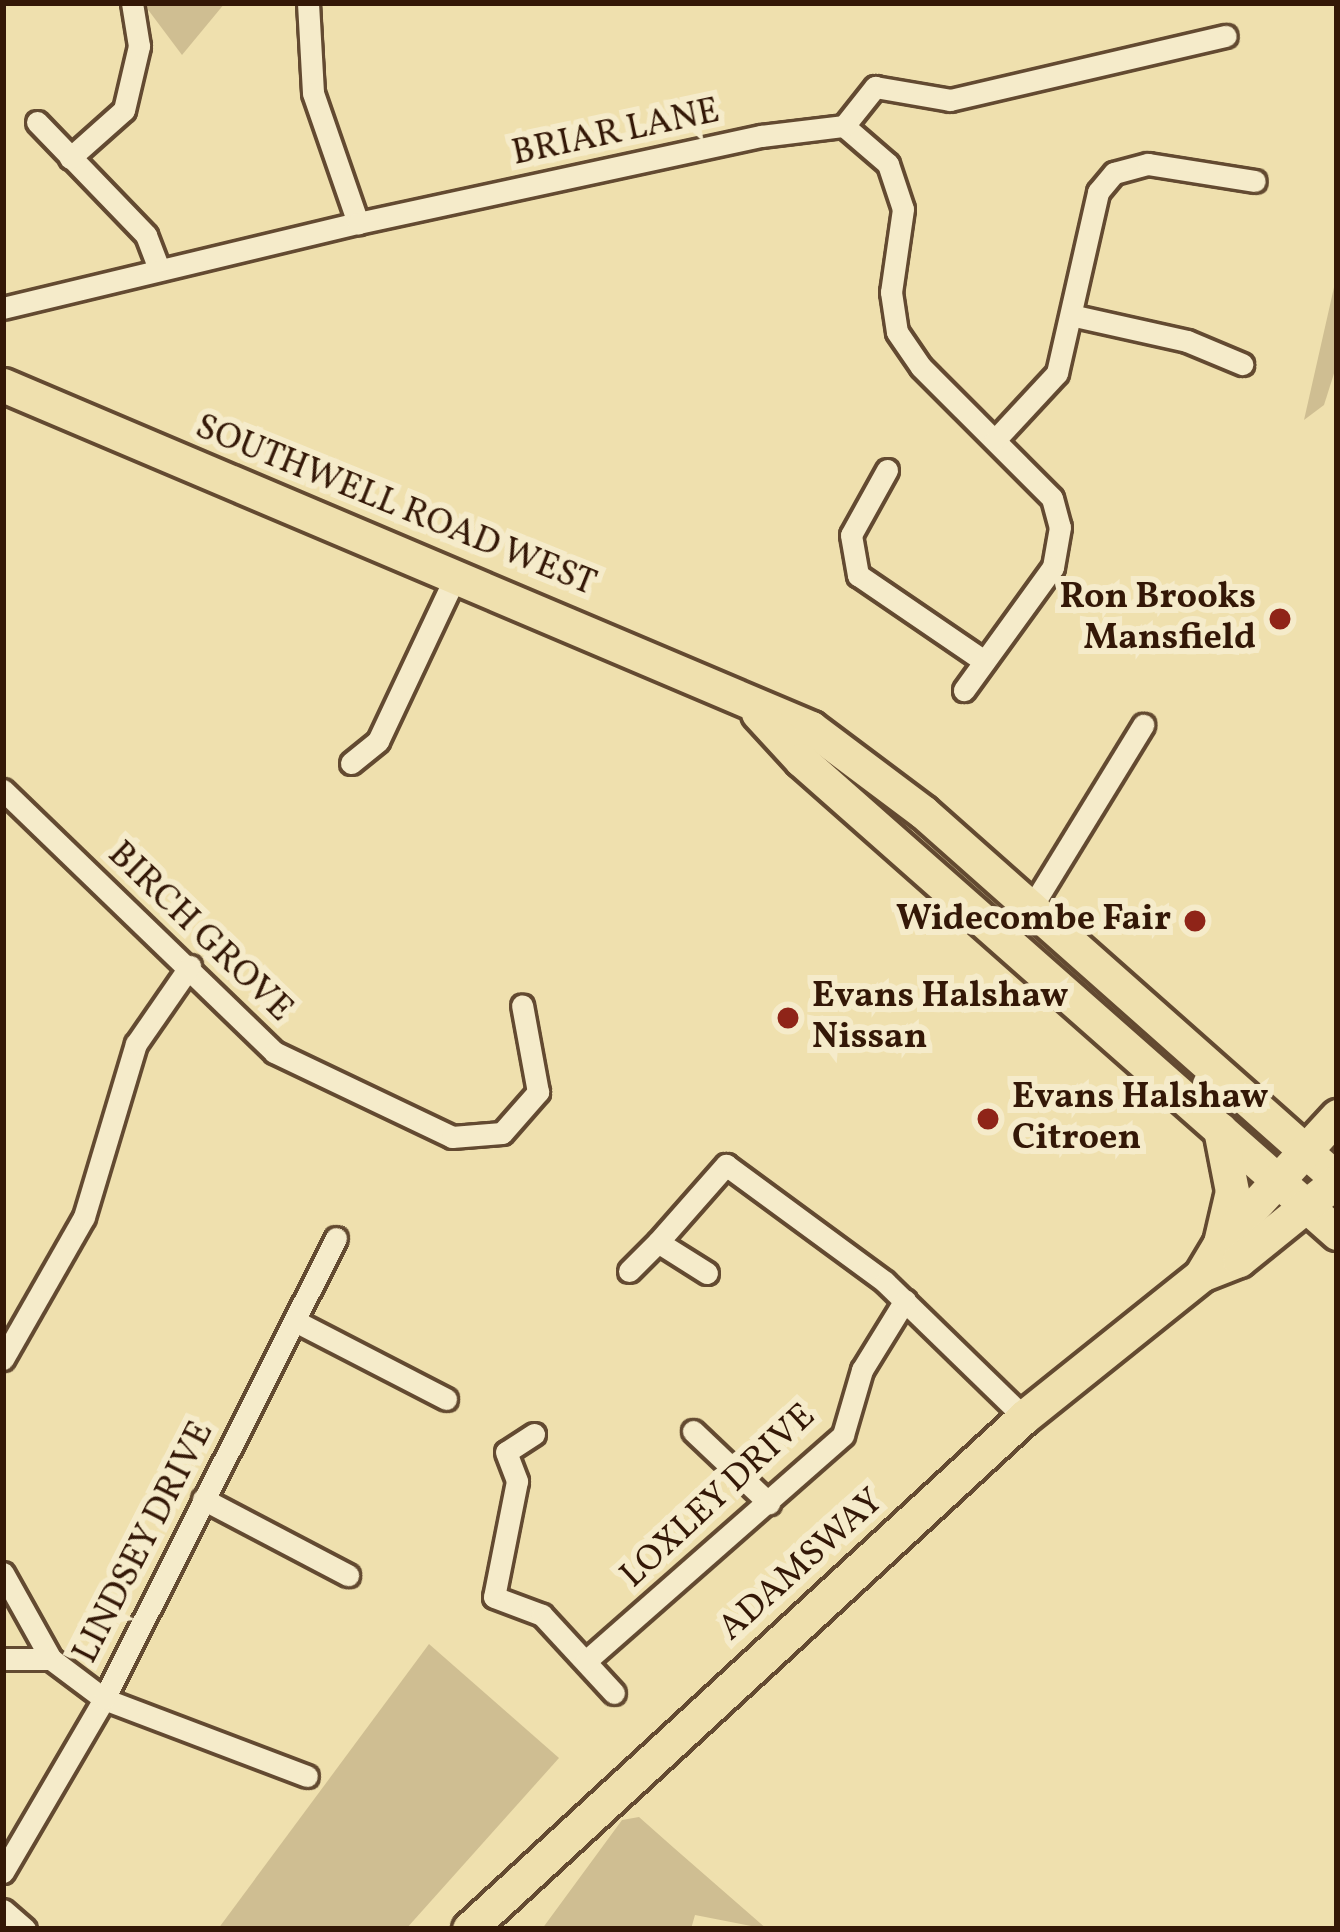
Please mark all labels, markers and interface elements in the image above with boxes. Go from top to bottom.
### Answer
street label: BRIAR LANE [508,91,724,177]
street label: SOUTHWELL ROAD WEST [188,407,602,607]
place label: Ron Brooks Mansfield [1059,576,1256,661]
marker: Ron Brooks Mansfield [1267,606,1293,632]
street label: BIRCH GROVE [97,834,301,1032]
place label: Widecombe Fair [896,899,1171,943]
marker: Widecombe Fair [1182,908,1208,934]
place label: Evans Halshaw Nissan [812,975,1068,1060]
marker: Evans Halshaw Nissan [775,1005,801,1031]
place label: Evans Halshaw Citroen [1012,1076,1268,1161]
marker: Evans Halshaw Citroen [975,1106,1001,1132]
street label: LOXLEY DRIVE [612,1395,826,1599]
street label: LINDSEY DRIVE [65,1414,225,1672]
street label: ADAMSWAY [711,1481,893,1651]

